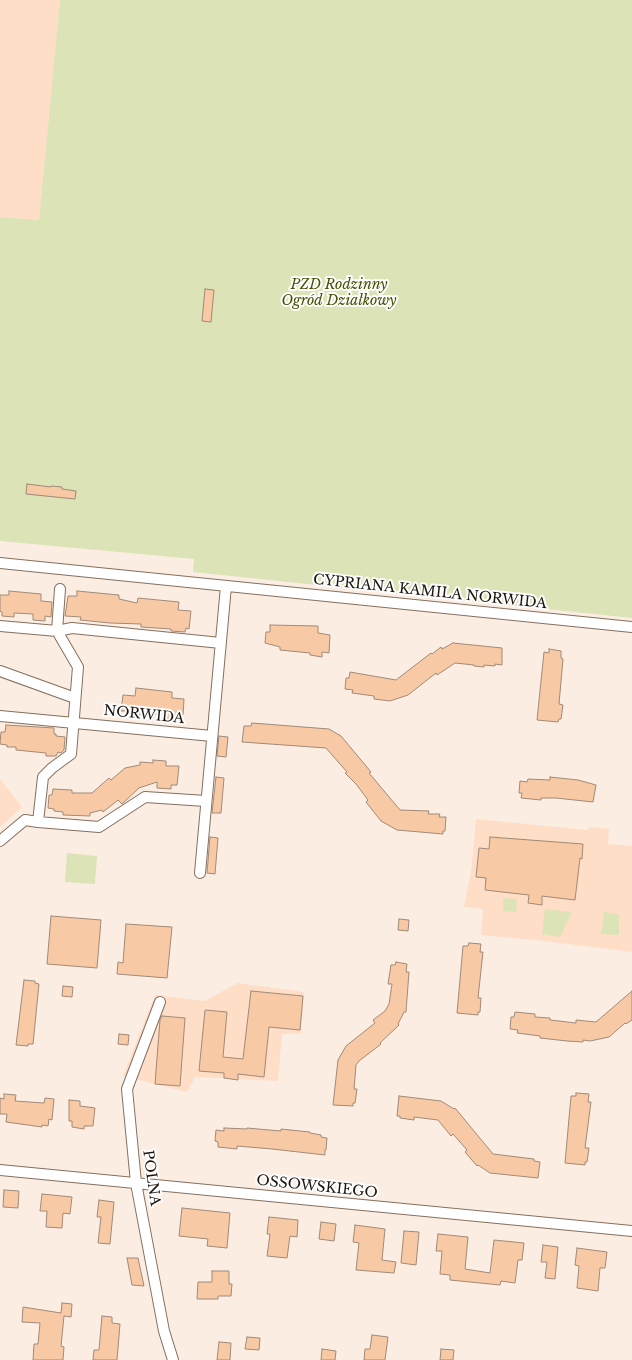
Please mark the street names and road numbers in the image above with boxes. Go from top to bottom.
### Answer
street label: CYPRIANA KAMILA NORWIDA [312,571,548,613]
street label: NORWIDA [103,702,185,728]
street label: POLNA [139,1149,163,1207]
street label: OSSOWSKIEGO [256,1172,378,1202]

